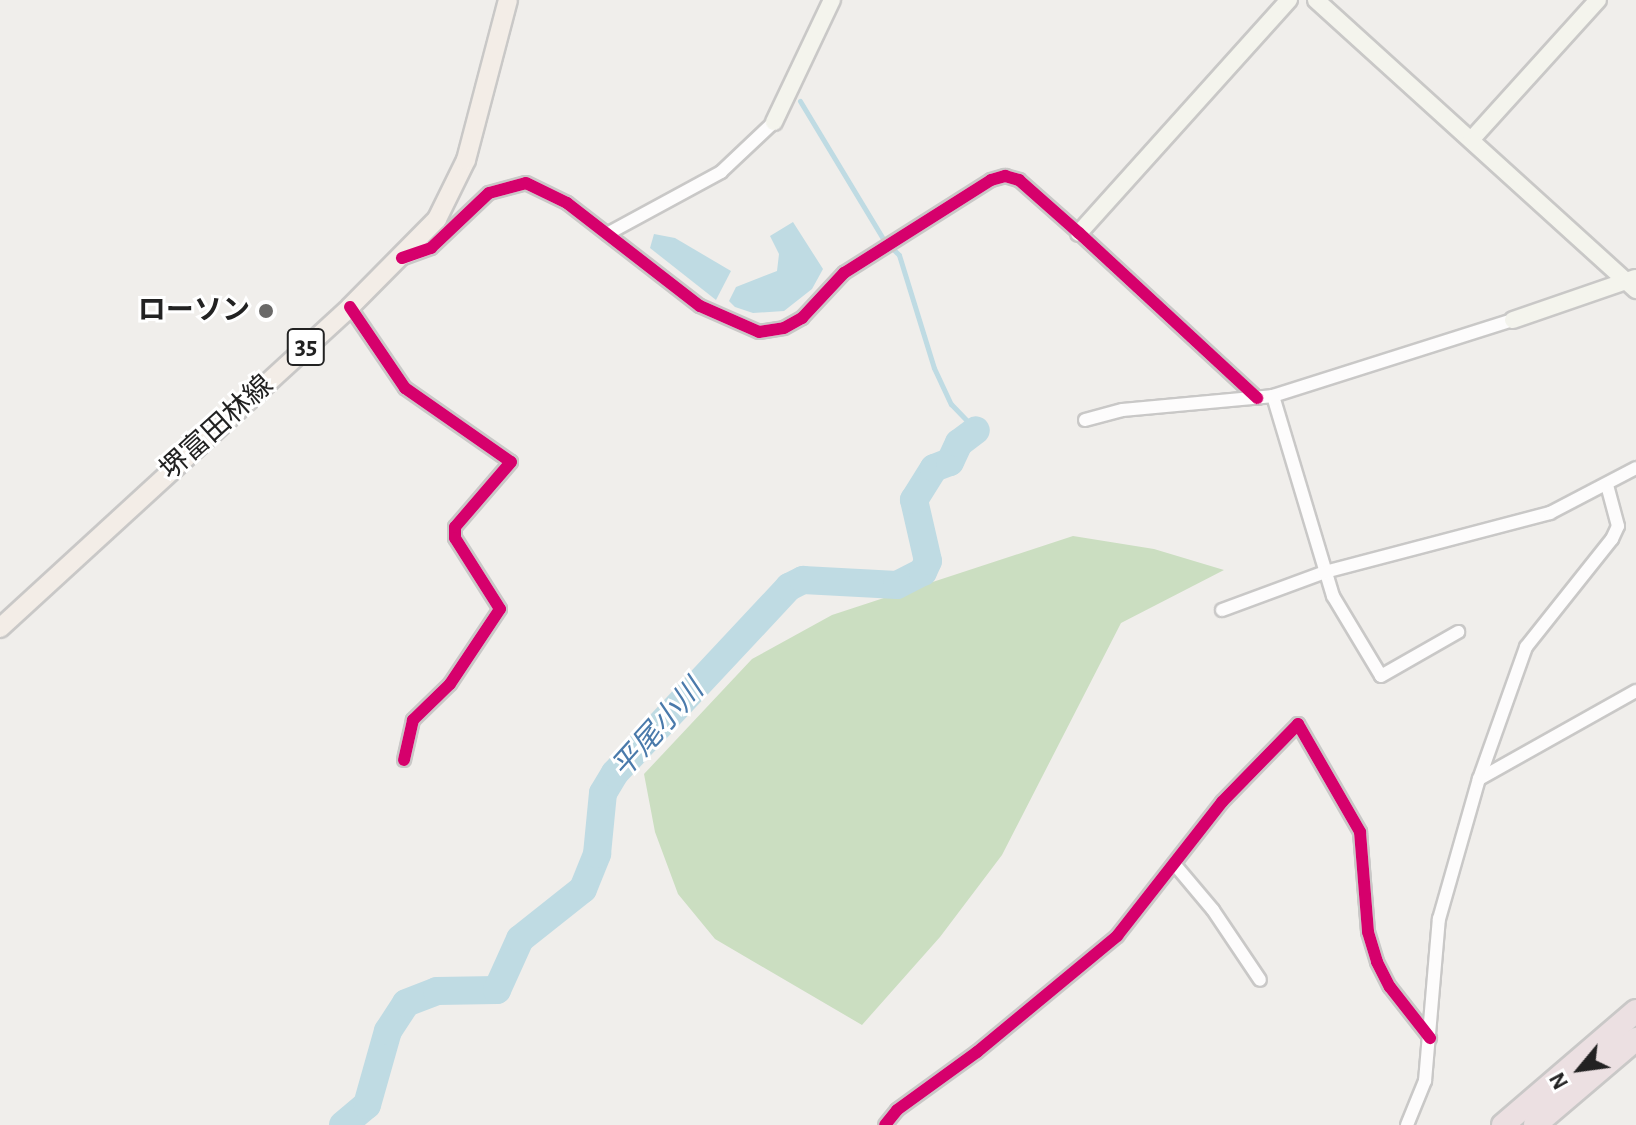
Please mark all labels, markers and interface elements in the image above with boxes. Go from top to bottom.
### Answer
place label: ローソン [138,294,250,328]
marker: ローソン [257,302,275,320]
road number: 35 [286,325,326,369]
street label: 堺富田林線 [154,369,280,487]
water label: 平尾小川 [604,672,712,786]
north arrow [1540,1029,1620,1109]
text: N [1546,1069,1572,1093]

